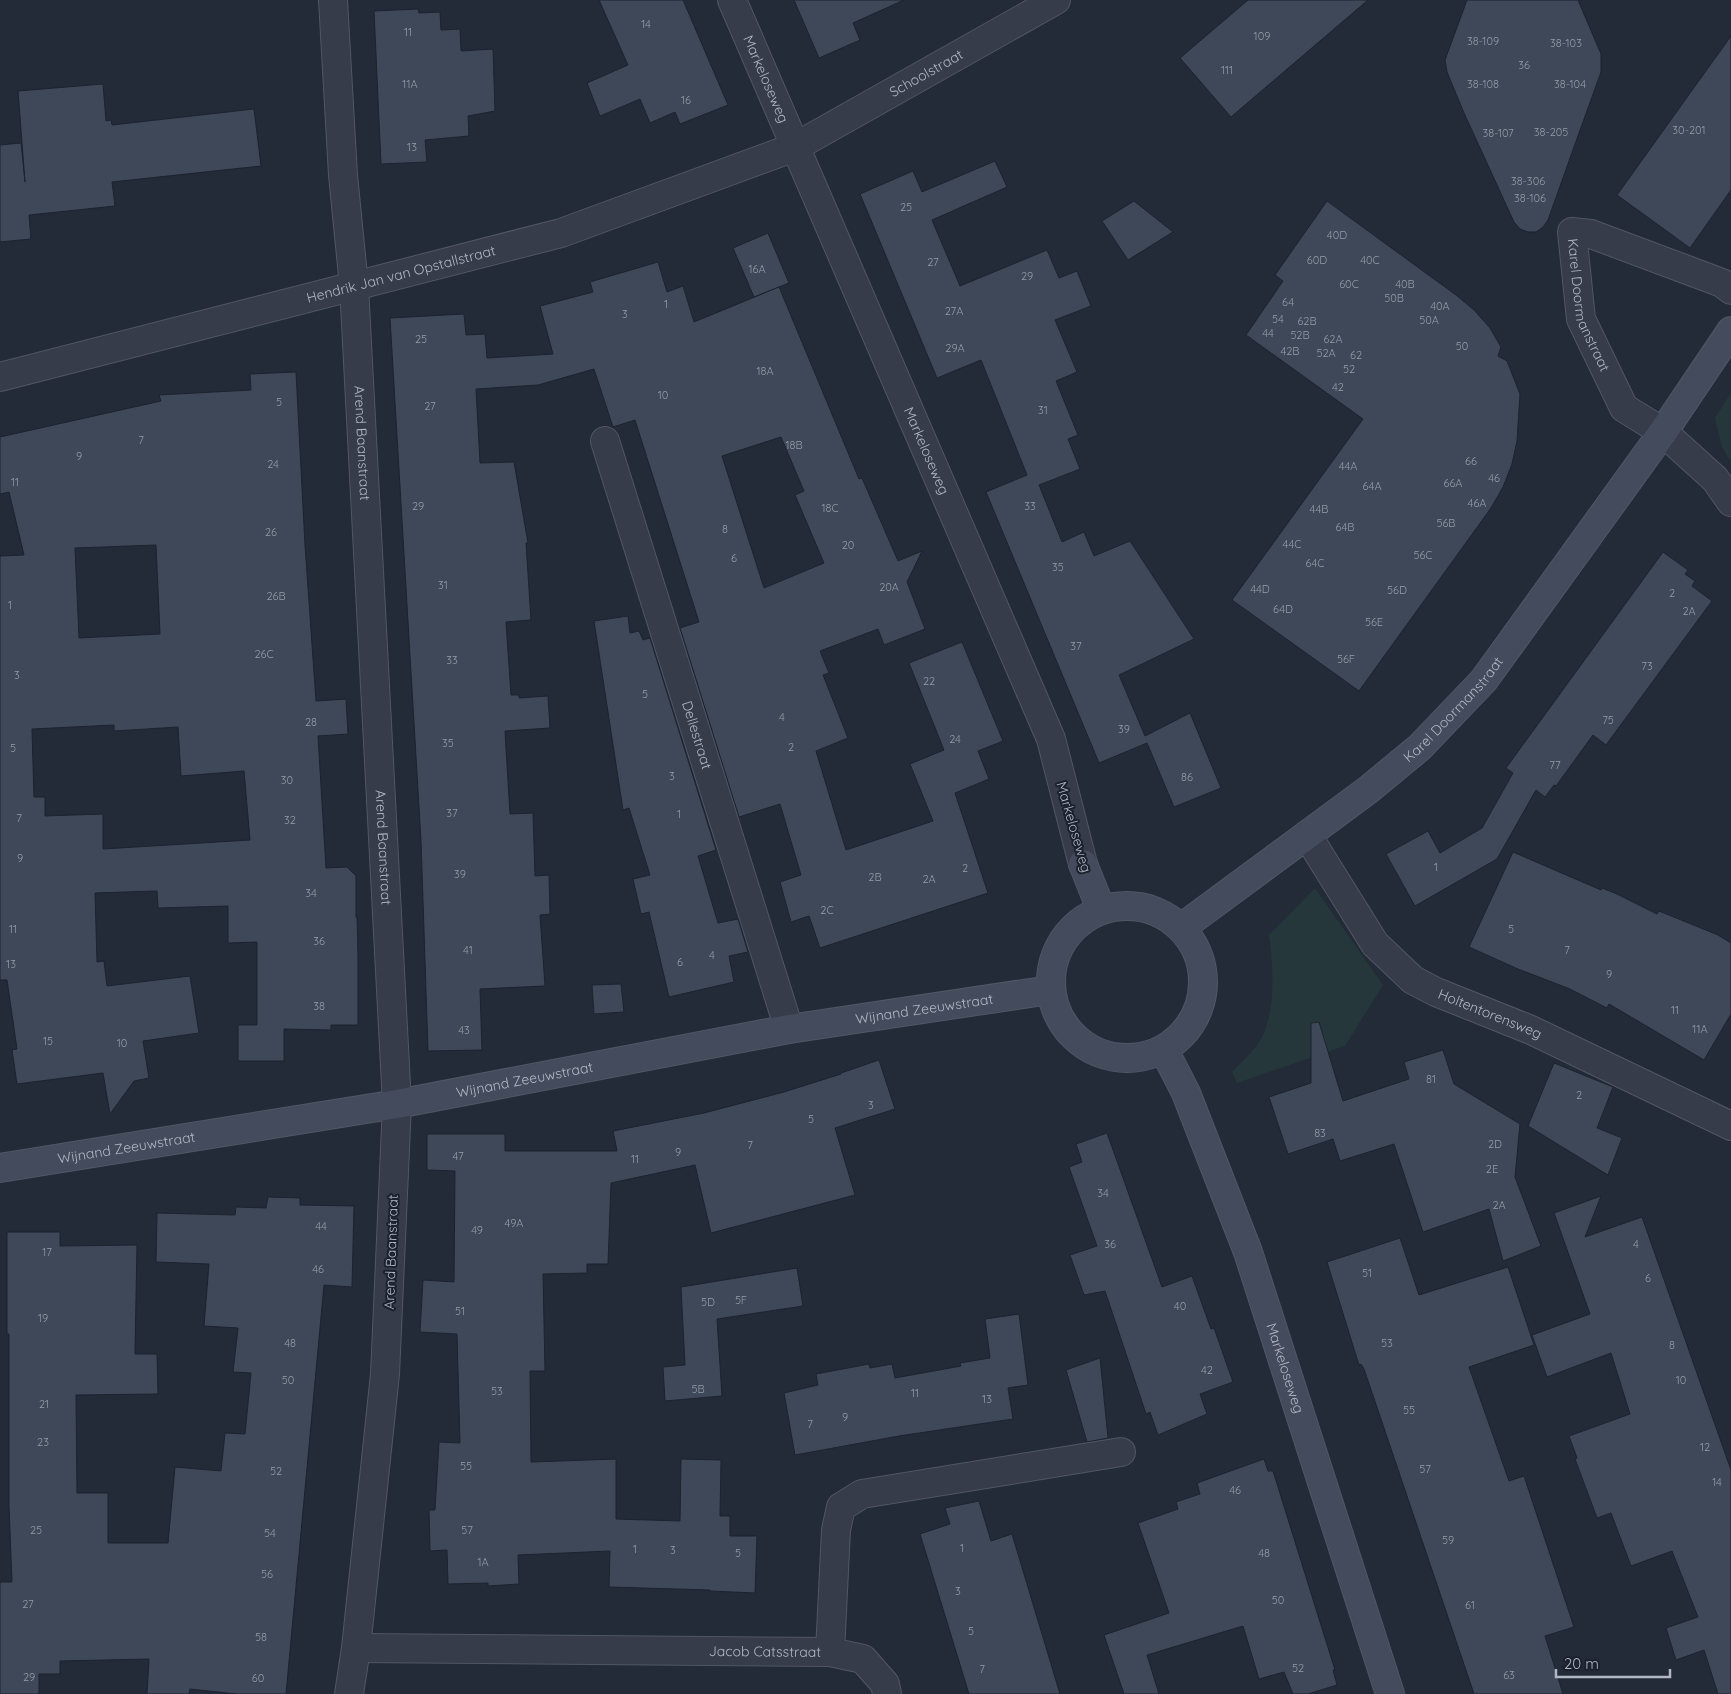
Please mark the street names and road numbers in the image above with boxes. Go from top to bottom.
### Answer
street label: Markeloseweg [739,32,793,126]
street label: Schoolstraat [886,45,966,101]
street label: Karel Doormanstraat [1564,238,1614,375]
street label: Hendrik Jan van Opstallstraat [305,241,498,307]
street label: Arend Baanstraat [350,385,374,501]
street label: Markeloseweg [900,404,953,497]
street label: Karel Doormanstraat [1400,653,1507,766]
street label: Dellestraat [678,698,716,772]
street label: Markeloseweg [1052,779,1096,875]
street label: Arend Baanstraat [371,789,396,906]
street label: Holtentorensweg [1435,985,1545,1043]
street label: Wijnand Zeeuwstraat [854,990,995,1028]
street label: Wijnand Zeeuwstraat [455,1058,595,1101]
street label: Wijnand Zeeuwstraat [56,1128,197,1168]
street label: Arend Baanstraat [380,1194,402,1310]
street label: Markeloseweg [1262,1321,1308,1416]
street label: Jacob Catsstraat [709,1642,821,1661]

